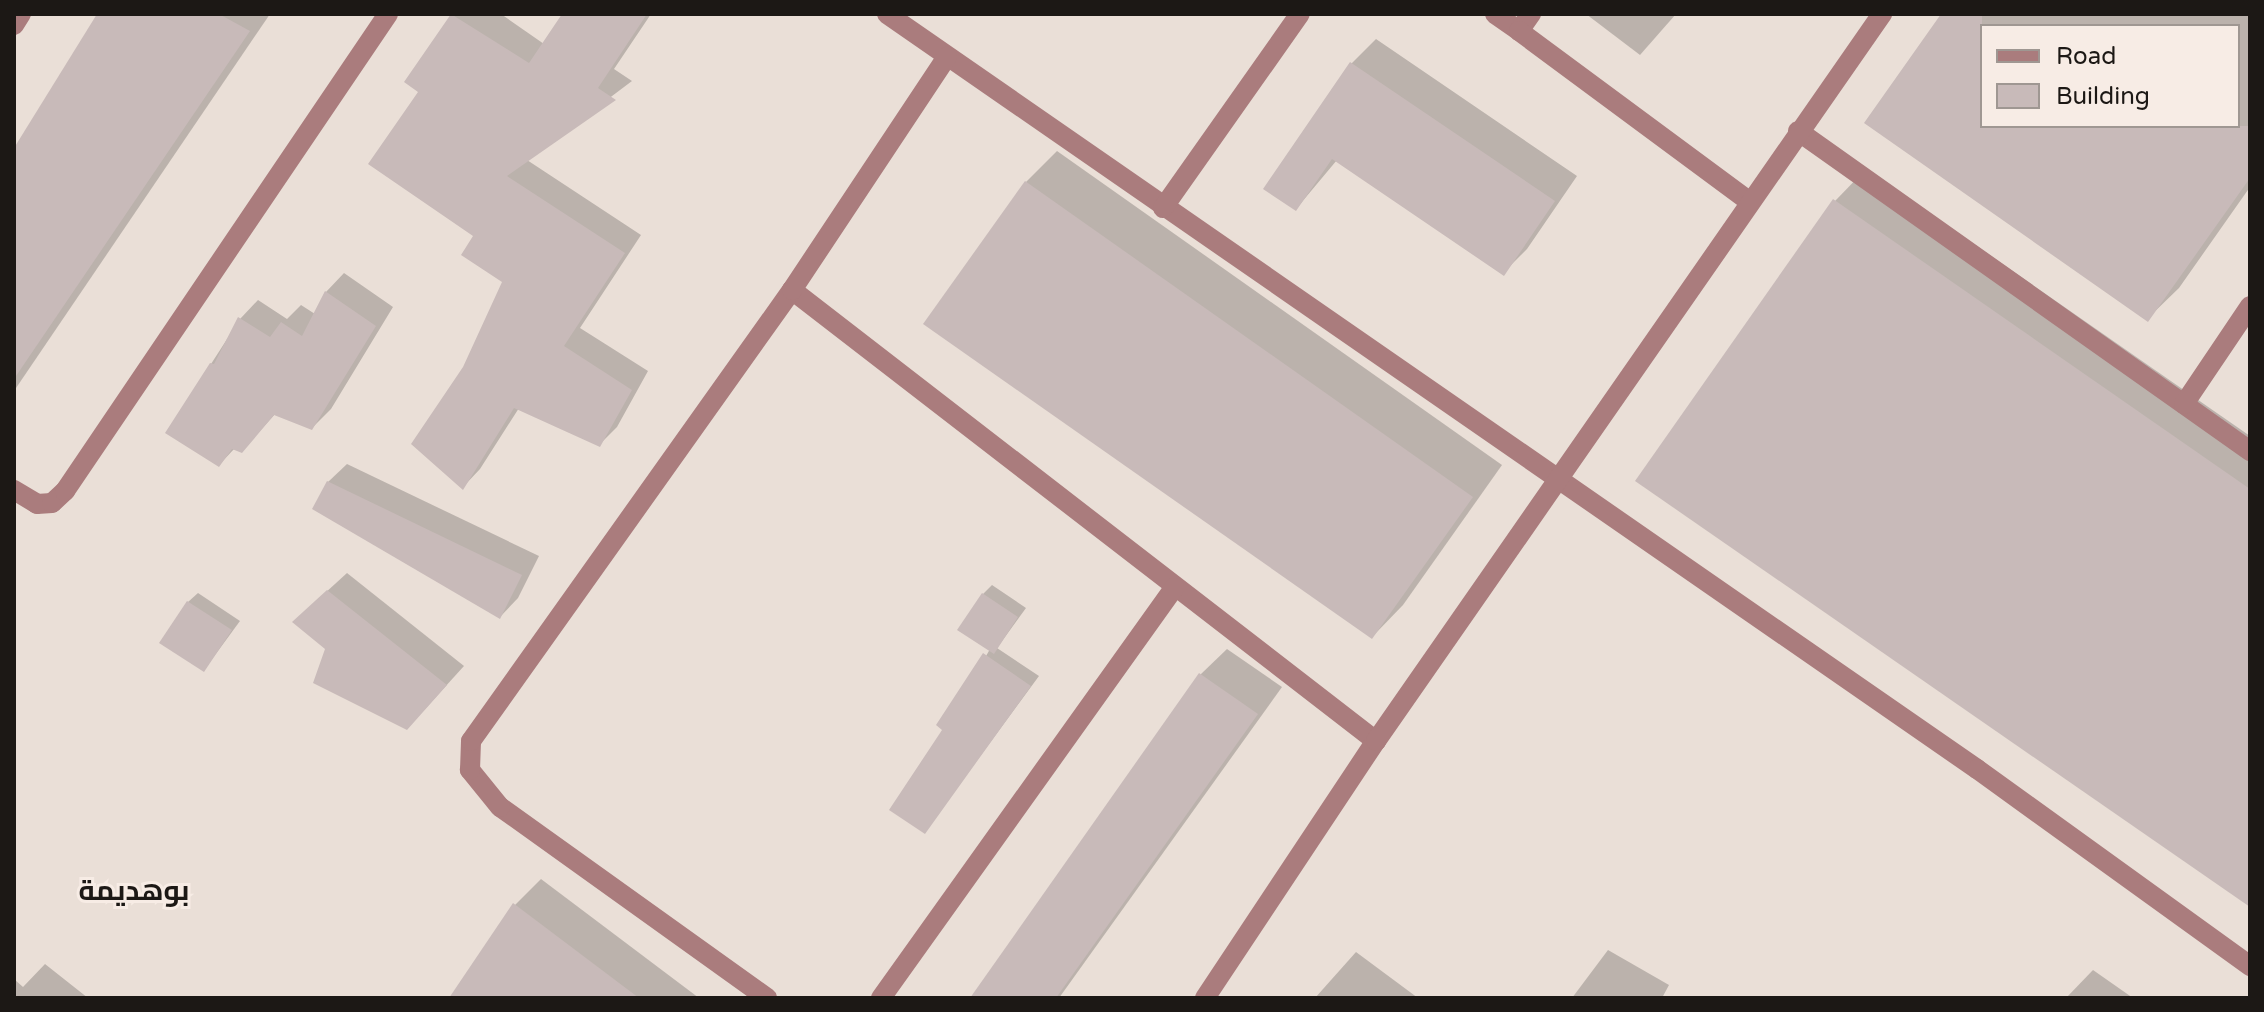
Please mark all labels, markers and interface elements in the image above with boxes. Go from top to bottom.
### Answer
legend [1980,24,2240,128]
text: Road [2056,42,2116,71]
text: Building [2056,82,2150,111]
district label: بوهديمة [78,874,190,908]

